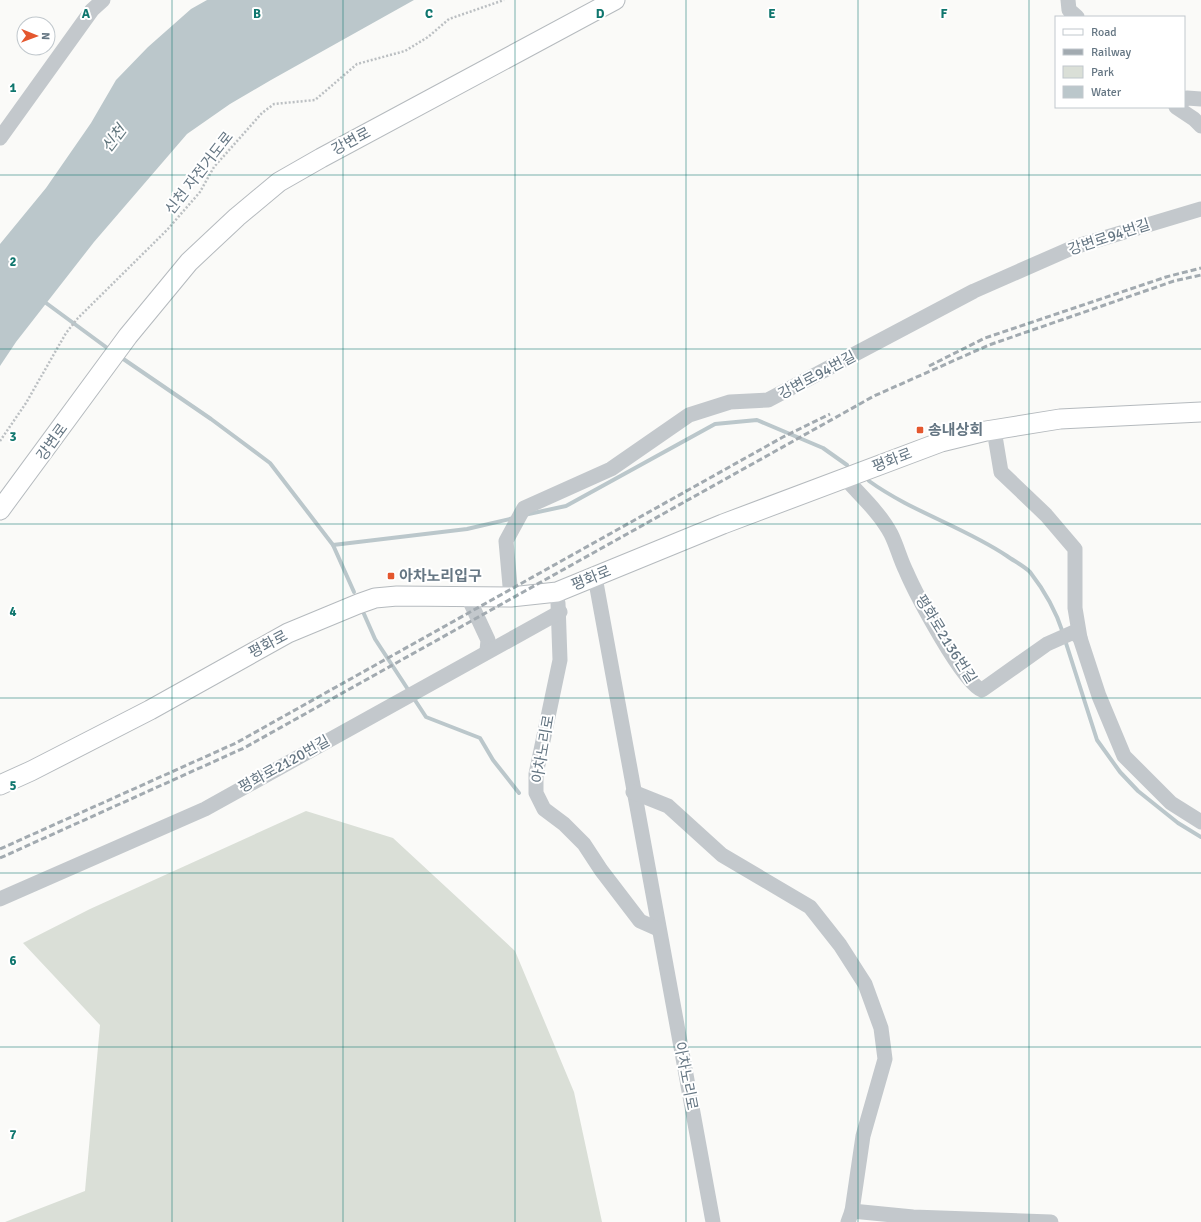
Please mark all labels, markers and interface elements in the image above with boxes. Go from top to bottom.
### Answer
text: A [82,6,91,22]
text: B [253,6,261,22]
text: C [425,6,433,22]
text: D [596,6,605,22]
text: E [768,6,776,22]
text: F [941,6,948,22]
north arrow [16,16,56,56]
legend [1055,16,1185,108]
text: Road [1091,25,1117,40]
text: N [39,32,52,40]
text: Railway [1091,45,1131,60]
text: Park [1091,65,1114,80]
text: 1 [9,80,17,96]
text: Water [1091,85,1122,100]
water label: 신천 [97,119,132,157]
street label: 강변로 [328,123,374,159]
street label: 신천 자전거도로 [161,128,237,218]
street label: 강변로94번길 [1066,215,1152,259]
text: 2 [9,254,17,270]
street label: 강변로94번길 [775,347,859,403]
street label: 강변로 [33,420,71,464]
place label: 송내상회 [928,421,983,439]
marker: 송내상회 [915,425,925,435]
text: 3 [9,429,17,445]
street label: 평화로 [869,444,915,476]
street label: 평화로 [568,562,614,594]
place label: 아차노리입구 [399,567,482,585]
marker: 아차노리입구 [386,571,396,581]
street label: 평화로2136번길 [911,591,981,687]
text: 4 [9,604,17,620]
street label: 평화로 [245,626,291,662]
street label: 아차노리로 [528,713,558,785]
street label: 평화로2120번길 [235,732,333,796]
text: 5 [9,778,17,794]
text: 6 [9,953,17,969]
street label: 아차노리로 [671,1040,701,1112]
text: 7 [9,1127,17,1143]

